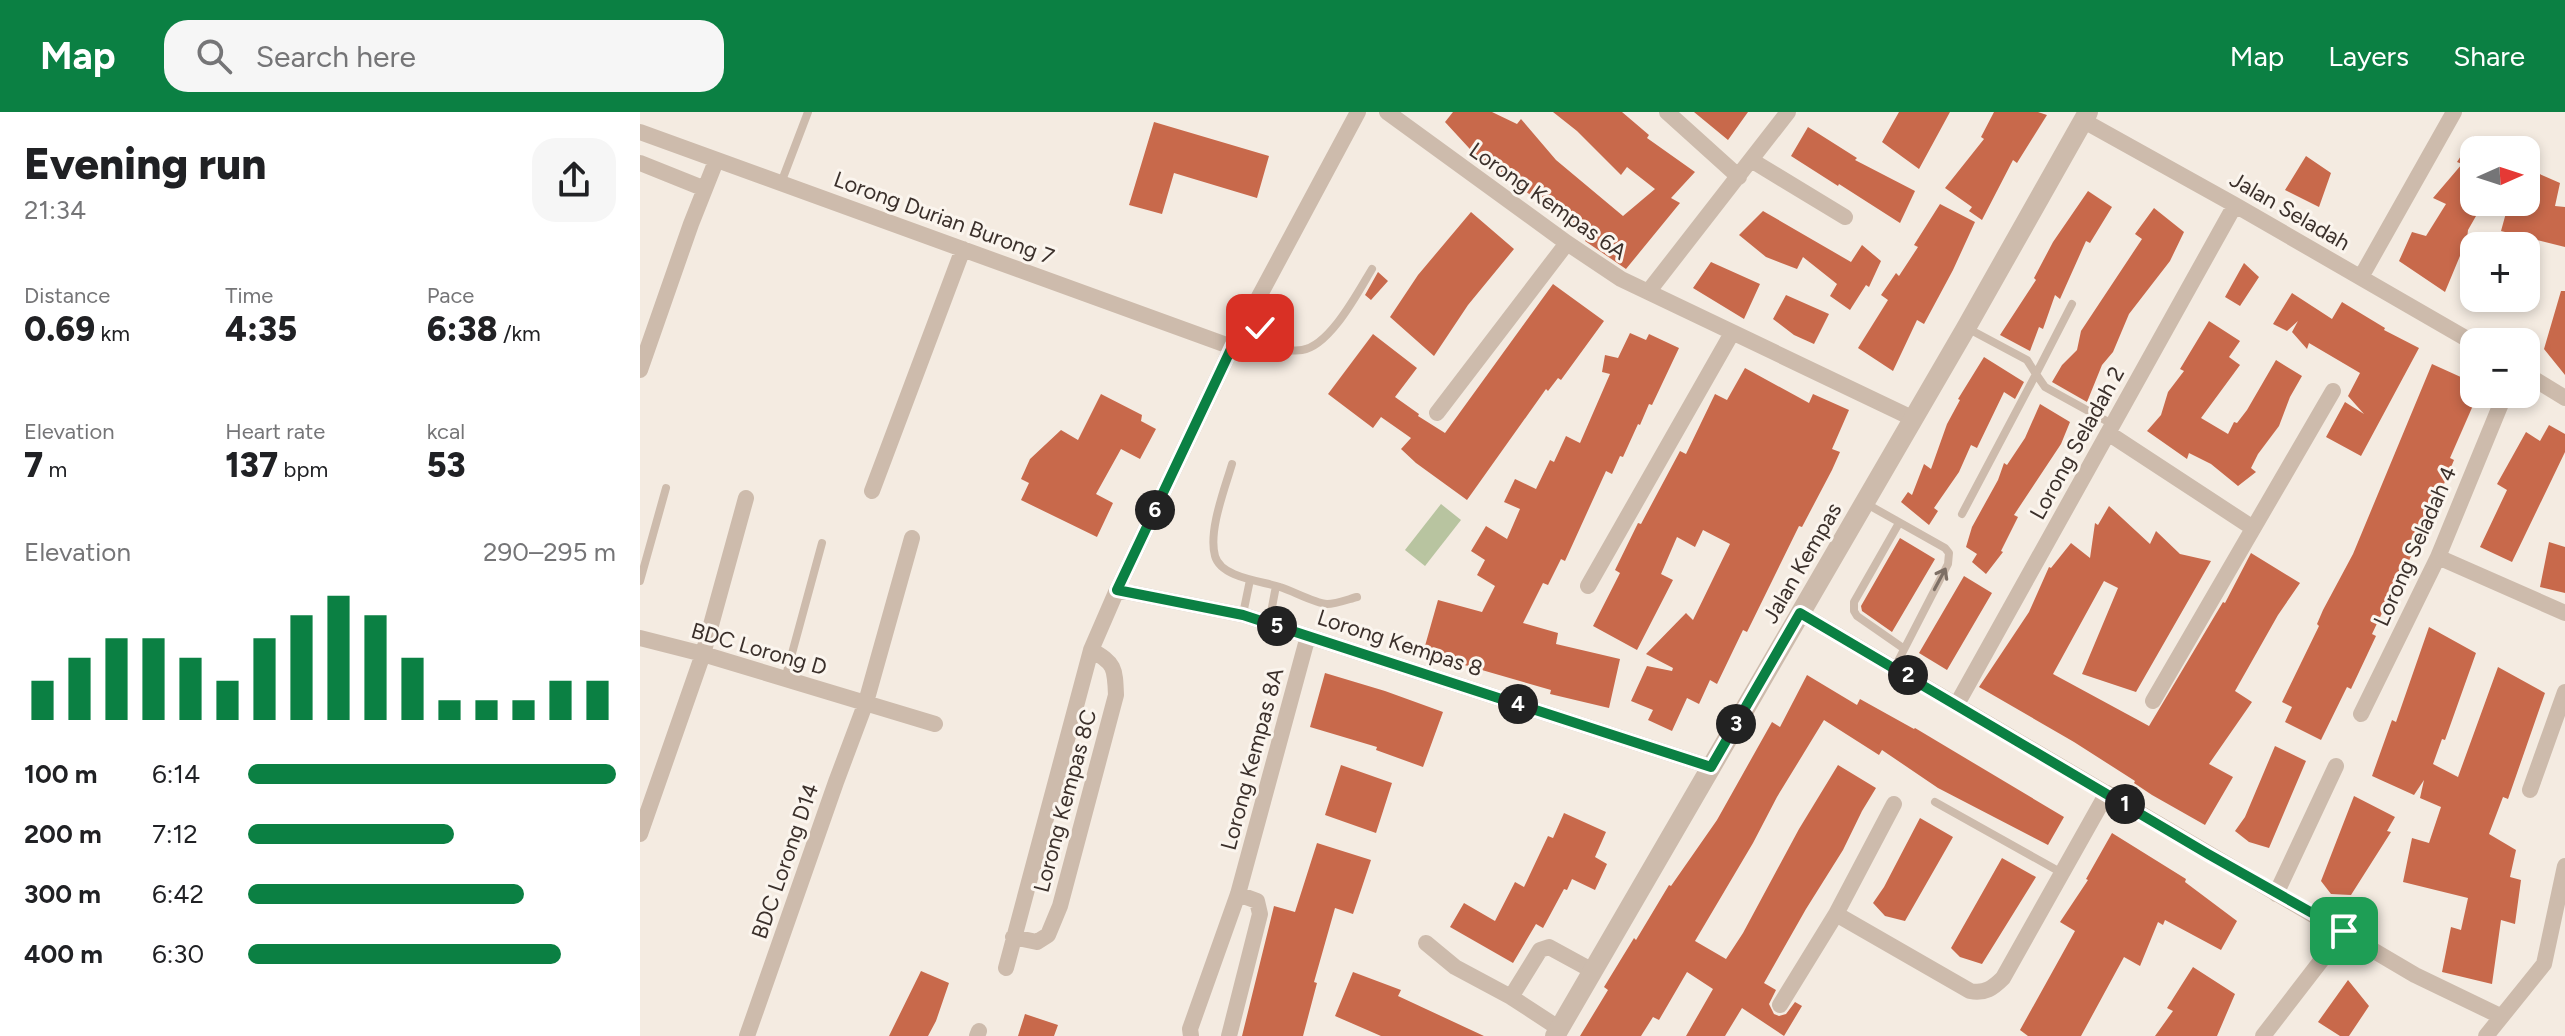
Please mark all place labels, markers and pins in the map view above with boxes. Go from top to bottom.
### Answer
pin [1226,294,1294,362]
pin: 6 [1135,490,1175,530]
pin: 5 [1257,606,1297,646]
pin: 2 [1888,655,1928,695]
pin: 4 [1498,684,1538,724]
pin: 3 [1716,704,1756,744]
pin: 1 [2105,784,2145,824]
pin [2310,897,2378,965]

